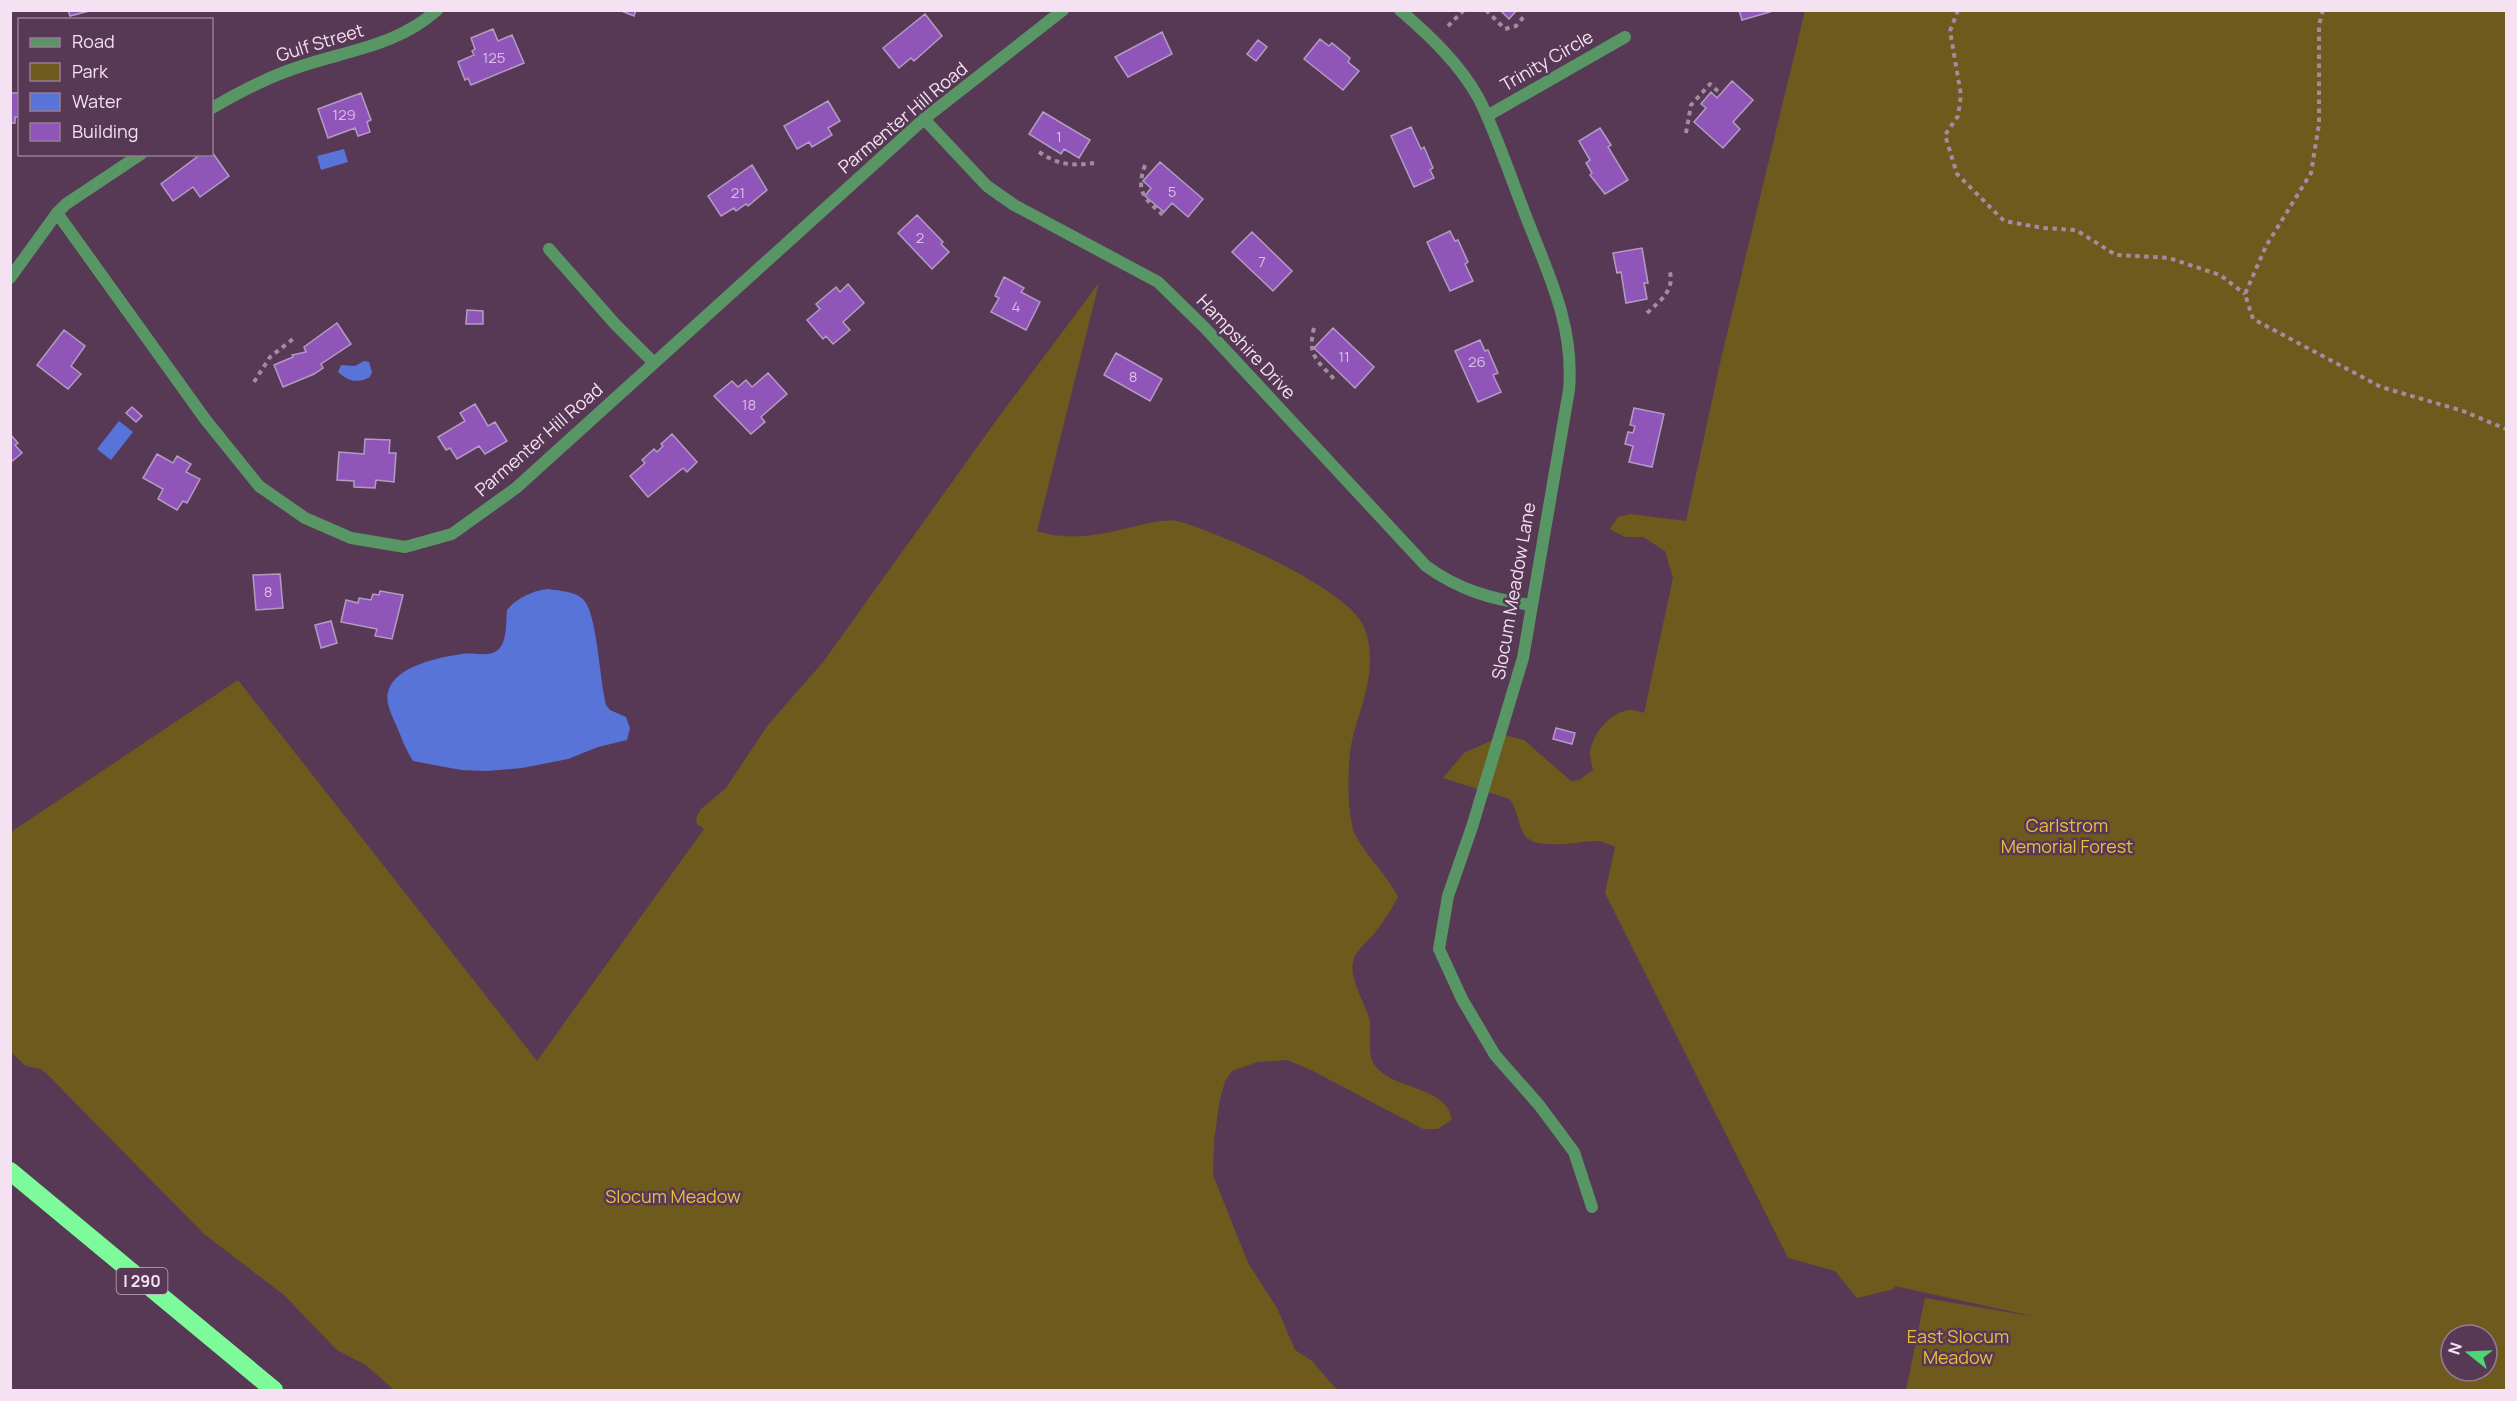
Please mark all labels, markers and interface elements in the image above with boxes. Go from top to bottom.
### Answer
street label: Gulf Street [273,17,366,67]
legend [18,18,213,156]
street label: Trinity Circle [1496,24,1597,96]
text: Road [72,29,115,53]
house number: 125 [482,47,506,68]
street label: Parmenter Hill Road [833,56,972,178]
text: Park [72,59,109,83]
text: Water [72,89,122,113]
house number: 129 [332,104,356,125]
text: Building [72,119,138,143]
house number: 1 [1056,126,1062,147]
house number: 5 [1168,181,1176,202]
house number: 21 [731,182,745,203]
house number: 2 [916,227,924,248]
house number: 7 [1258,251,1266,272]
street label: Hampshire Drive [1192,289,1302,404]
house number: 4 [1012,296,1021,317]
house number: 11 [1338,346,1350,367]
house number: 26 [1468,351,1486,372]
house number: 8 [1129,366,1137,387]
street label: Parmenter Hill Road [469,377,607,501]
house number: 18 [742,394,756,415]
street label: Slocum Meadow Lane [1486,500,1540,681]
house number: 8 [264,581,272,602]
park label: Carlstrom Memorial Forest [2001,813,2133,858]
park label: Slocum Meadow [605,1184,741,1208]
road number: I 290 [116,1268,168,1294]
north arrow [2439,1323,2499,1383]
park label: East Slocum Meadow [1907,1324,2009,1369]
text: N [2442,1339,2467,1357]

